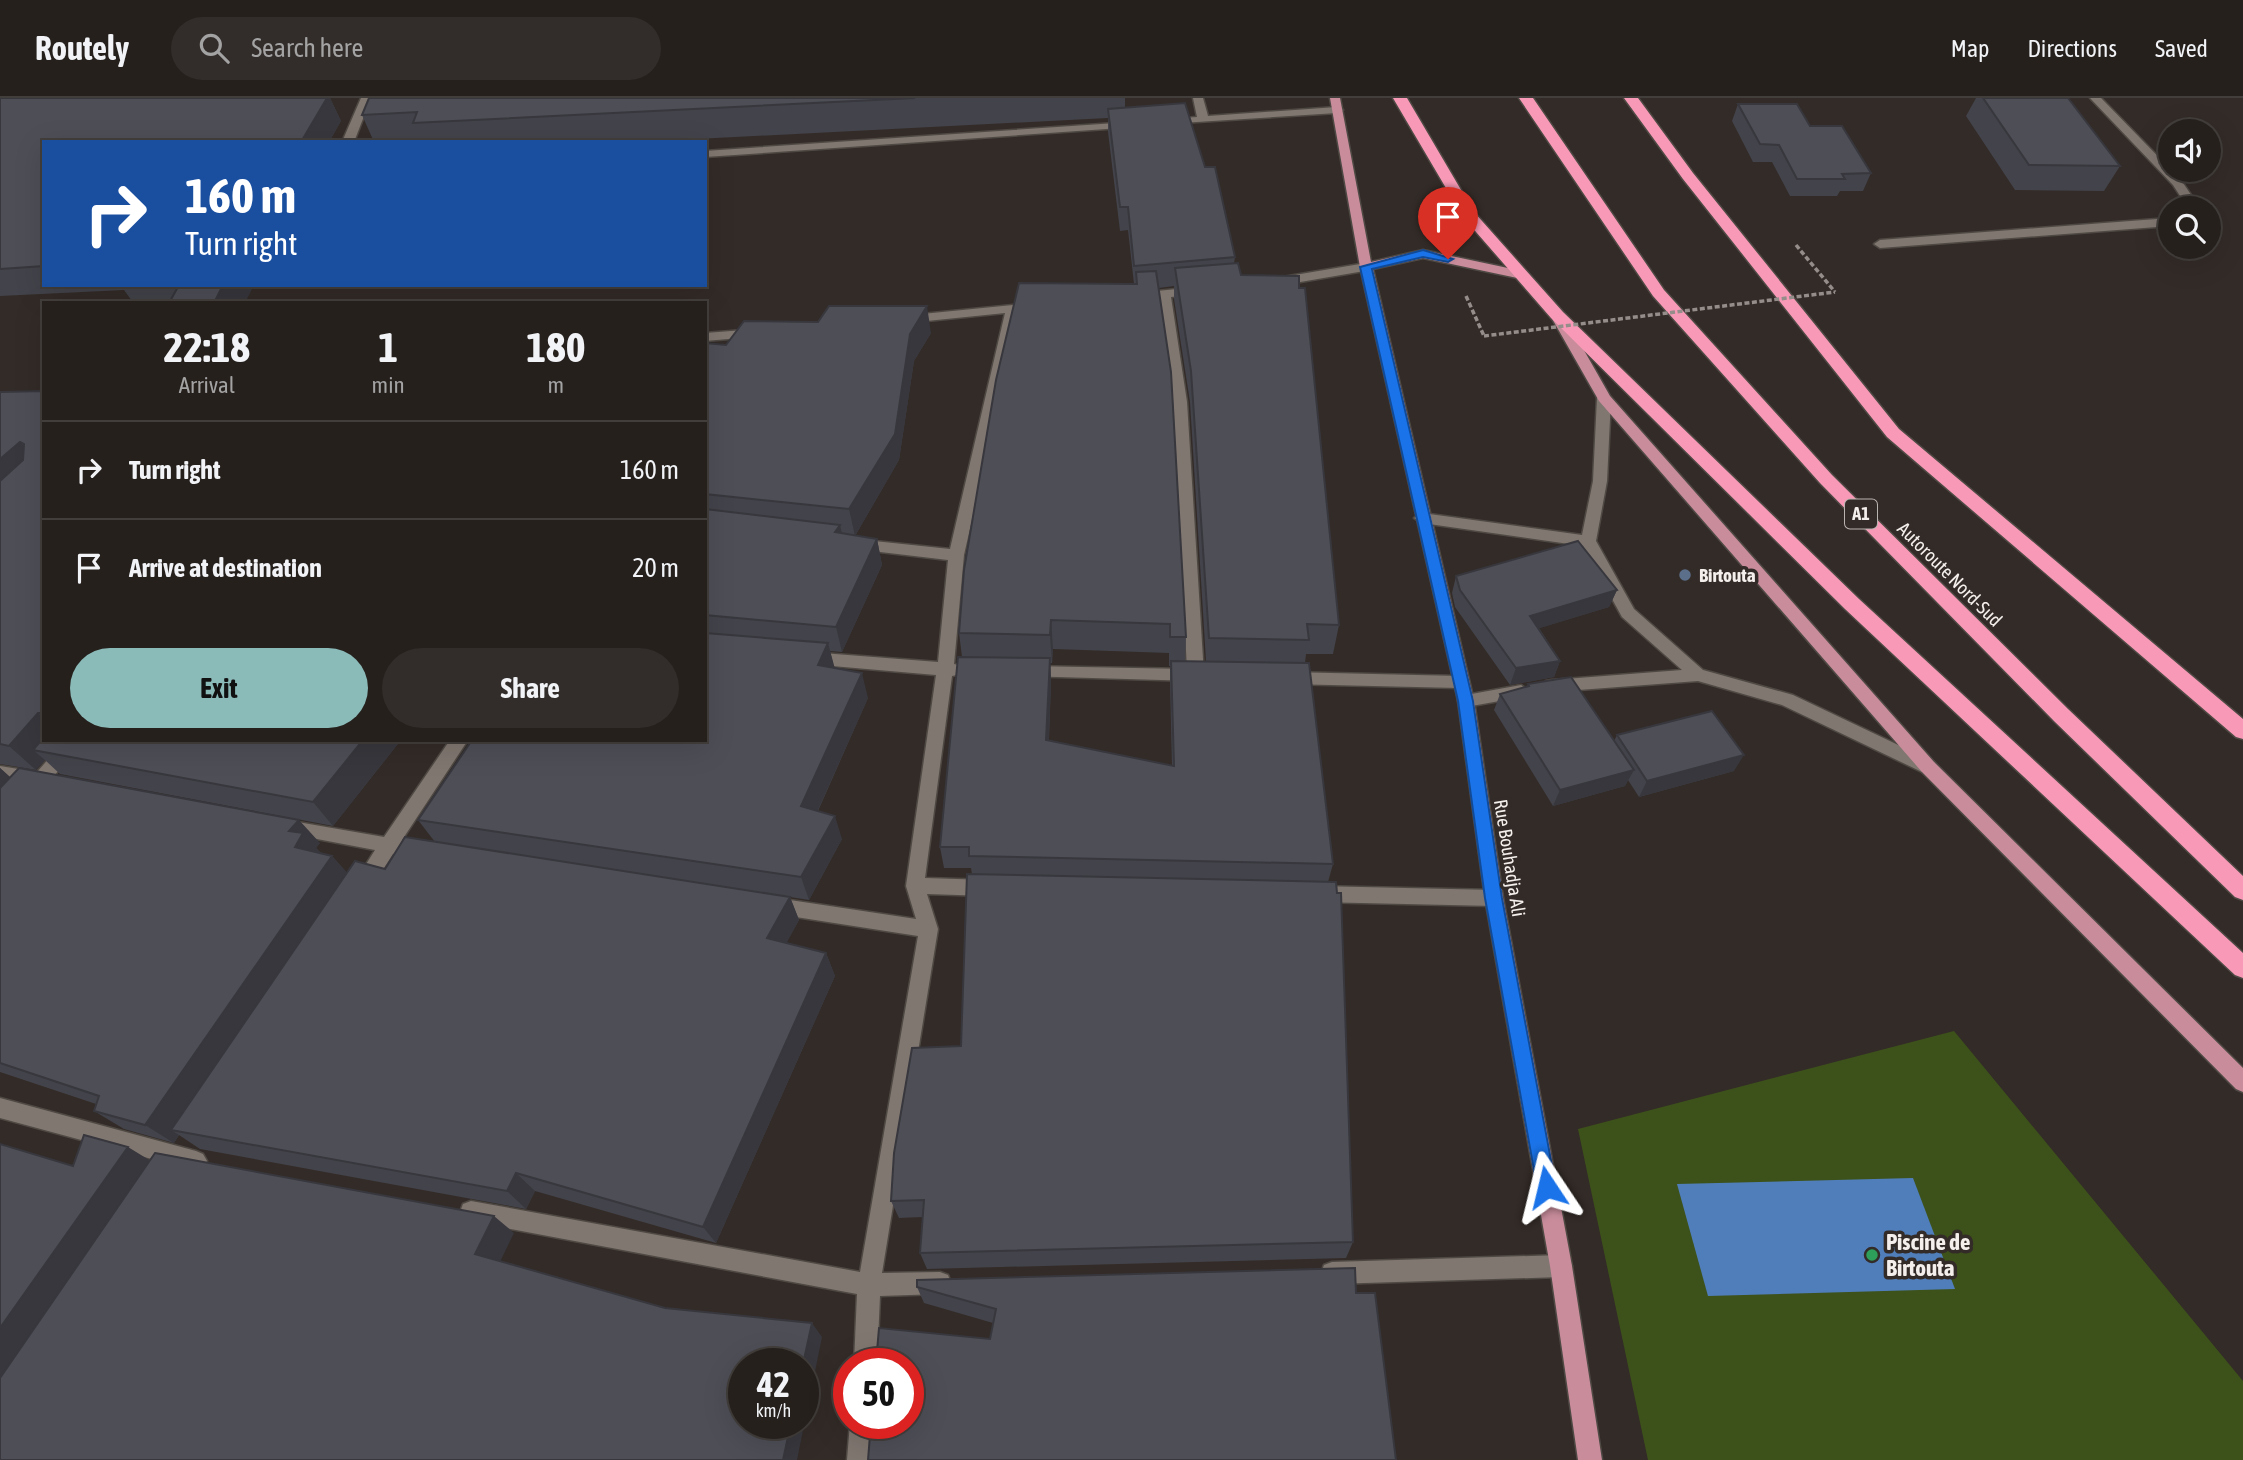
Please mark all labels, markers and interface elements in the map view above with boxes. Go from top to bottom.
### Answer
search box [171,17,661,80]
text: Routely [35,29,129,67]
icon: search [195,29,233,67]
text: Search here [251,33,363,63]
text: Map [1951,35,1989,62]
text: Directions [2027,35,2117,62]
text: Saved [2155,35,2208,62]
map controls [2158,119,2221,259]
button: sound [2158,119,2221,182]
text: 160 m [185,167,296,223]
icon: right [70,168,161,259]
pin [1418,187,1478,259]
button: search [2158,196,2221,259]
icon: arrive [1429,198,1467,236]
text: Turn right [185,225,298,262]
text: 22:18 [164,323,250,371]
text: 1 [378,323,398,371]
text: 180 [526,323,585,371]
text: Arrival [179,372,235,398]
text: min [372,372,405,398]
text: m [548,372,564,398]
icon: right [70,451,108,489]
text: Turn right [129,455,220,485]
text: 160 m [620,455,679,485]
road number: A1 [1845,500,1877,528]
street label: Autoroute Nord-Sud [1893,517,2007,631]
icon: arrive [70,549,108,587]
text: Arrive at destination [129,553,322,583]
text: 20 m [632,553,679,583]
place label: Birtouta [1699,564,1756,586]
marker: Birtouta [1677,567,1693,583]
button: Exit [70,648,368,728]
button: Share [382,648,679,728]
street label: Rue Bouhadja Ali [1490,798,1530,918]
position arrow [1510,1150,1584,1224]
place label: Piscine de Birtouta [1886,1229,1970,1281]
marker: Piscine de Birtouta [1864,1247,1880,1263]
speed limit sign: 50 [833,1348,924,1439]
text: 42 [757,1364,790,1404]
text: km/h [756,1400,791,1421]

